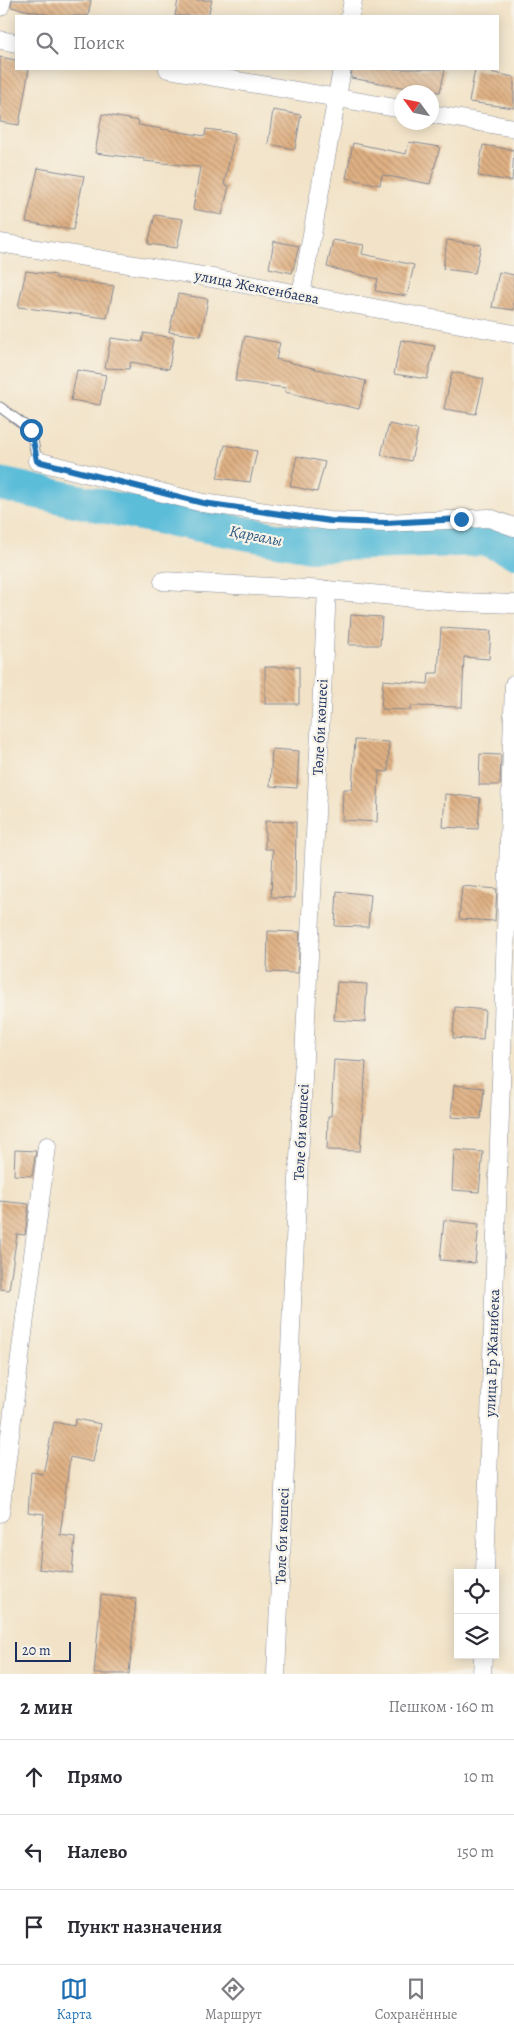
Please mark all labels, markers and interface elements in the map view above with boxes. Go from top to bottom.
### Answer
search box [15,15,499,70]
icon: search [33,29,61,57]
text: Поиск [73,30,125,56]
north arrow [394,85,439,130]
street label: улица Жексенбаева [192,265,321,309]
route start [20,419,43,442]
route end [450,508,473,531]
water label: Қарғалы [227,520,284,552]
street label: Төле би көшесі [307,678,333,776]
street label: Төле би көшесі [288,1083,314,1181]
street label: улица Ер Жанибека [480,1289,504,1418]
street label: Төле би көшесі [270,1487,294,1585]
map controls [454,1569,499,1659]
button: locate [454,1569,499,1614]
button: layers [454,1614,499,1659]
scale bar [15,1639,71,1662]
text: 20 m [22,1641,51,1660]
text: 2 мин [20,1693,73,1721]
text: Пешком · 160 m [388,1696,494,1718]
icon: ahead [20,1763,48,1791]
text: Прямо [67,1764,122,1790]
text: 10 m [464,1766,494,1788]
icon: left [20,1838,48,1866]
text: Налево [67,1839,127,1865]
text: 150 m [457,1841,494,1863]
icon: arrive [20,1913,48,1941]
text: Пункт назначения [67,1914,222,1940]
tab: Карта [57,1975,92,2024]
tab: Маршрут [205,1975,262,2024]
tab: Сохранённые [375,1975,457,2024]

